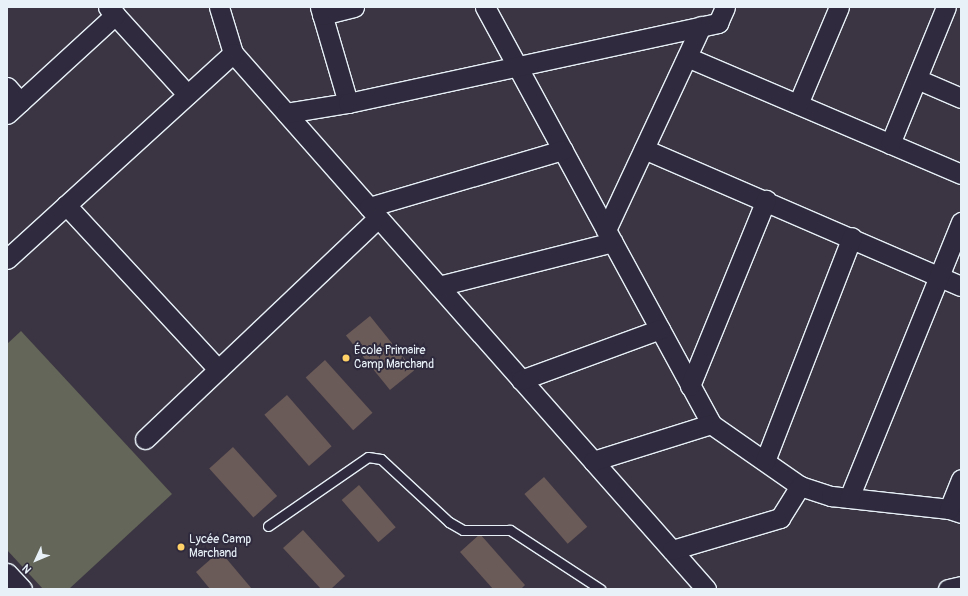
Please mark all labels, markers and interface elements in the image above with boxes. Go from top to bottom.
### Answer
place label: École Primaire Camp Marchand [354,344,434,372]
marker: École Primaire Camp Marchand [341,353,351,363]
place label: Lycée Camp Marchand [189,533,251,561]
north arrow [16,540,56,580]
marker: Lycée Camp Marchand [176,542,186,552]
text: N [20,561,34,576]

